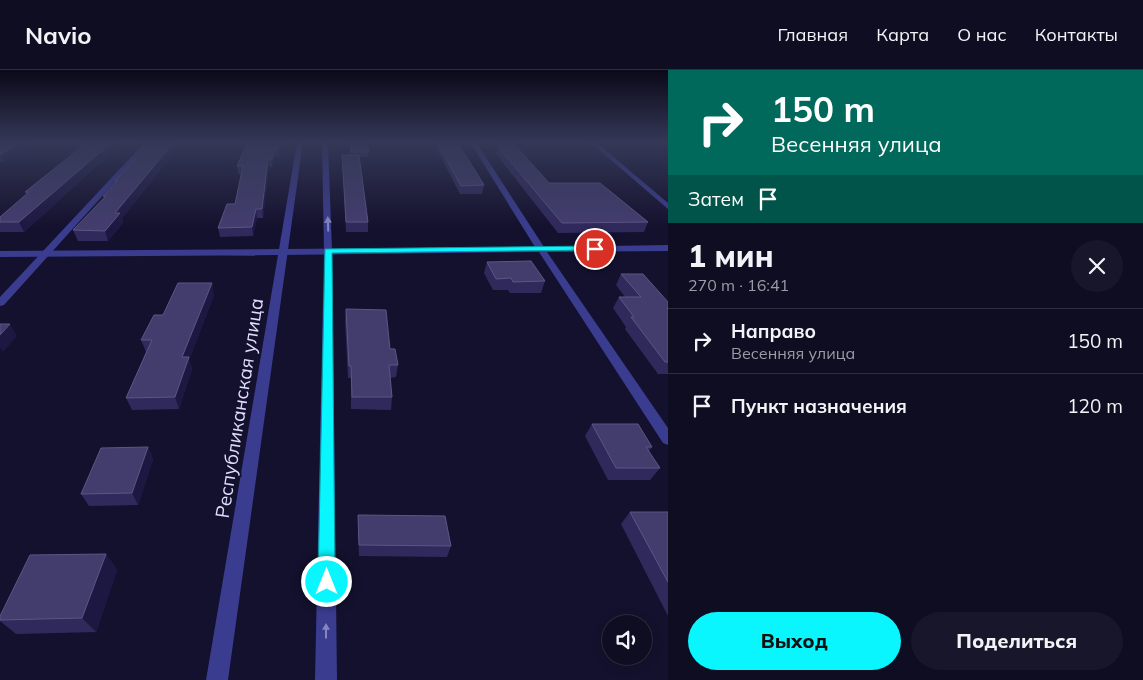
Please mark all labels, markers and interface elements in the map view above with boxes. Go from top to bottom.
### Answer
text: Navio [25,20,91,50]
text: Главная [778,23,848,46]
text: Карта [876,23,929,46]
text: О нас [957,23,1007,46]
text: Контакты [1035,23,1118,46]
text: 150 m [771,87,875,131]
icon: right [688,90,753,155]
text: Весенняя улица [771,130,942,158]
icon: arrive [754,185,782,213]
text: Затем [688,187,744,211]
one-way arrow [323,216,331,232]
pin [574,228,616,270]
icon: arrive [581,235,609,263]
text: 1 мин [688,237,774,275]
button: close [1071,240,1123,292]
text: 270 m · 16:41 [688,275,789,295]
street label: Республиканская улица [210,296,268,520]
text: Направо [731,319,816,343]
icon: right [688,327,716,355]
text: 150 m [1067,329,1123,353]
text: Весенняя улица [731,343,855,363]
icon: arrive [688,392,716,420]
text: Пункт назначения [731,394,907,418]
text: 120 m [1067,394,1123,418]
position arrow [300,555,352,607]
button: Выход [688,612,901,670]
button: Поделиться [911,612,1123,670]
map controls [602,615,652,665]
button: sound [602,615,652,665]
one-way arrow [322,623,330,639]

